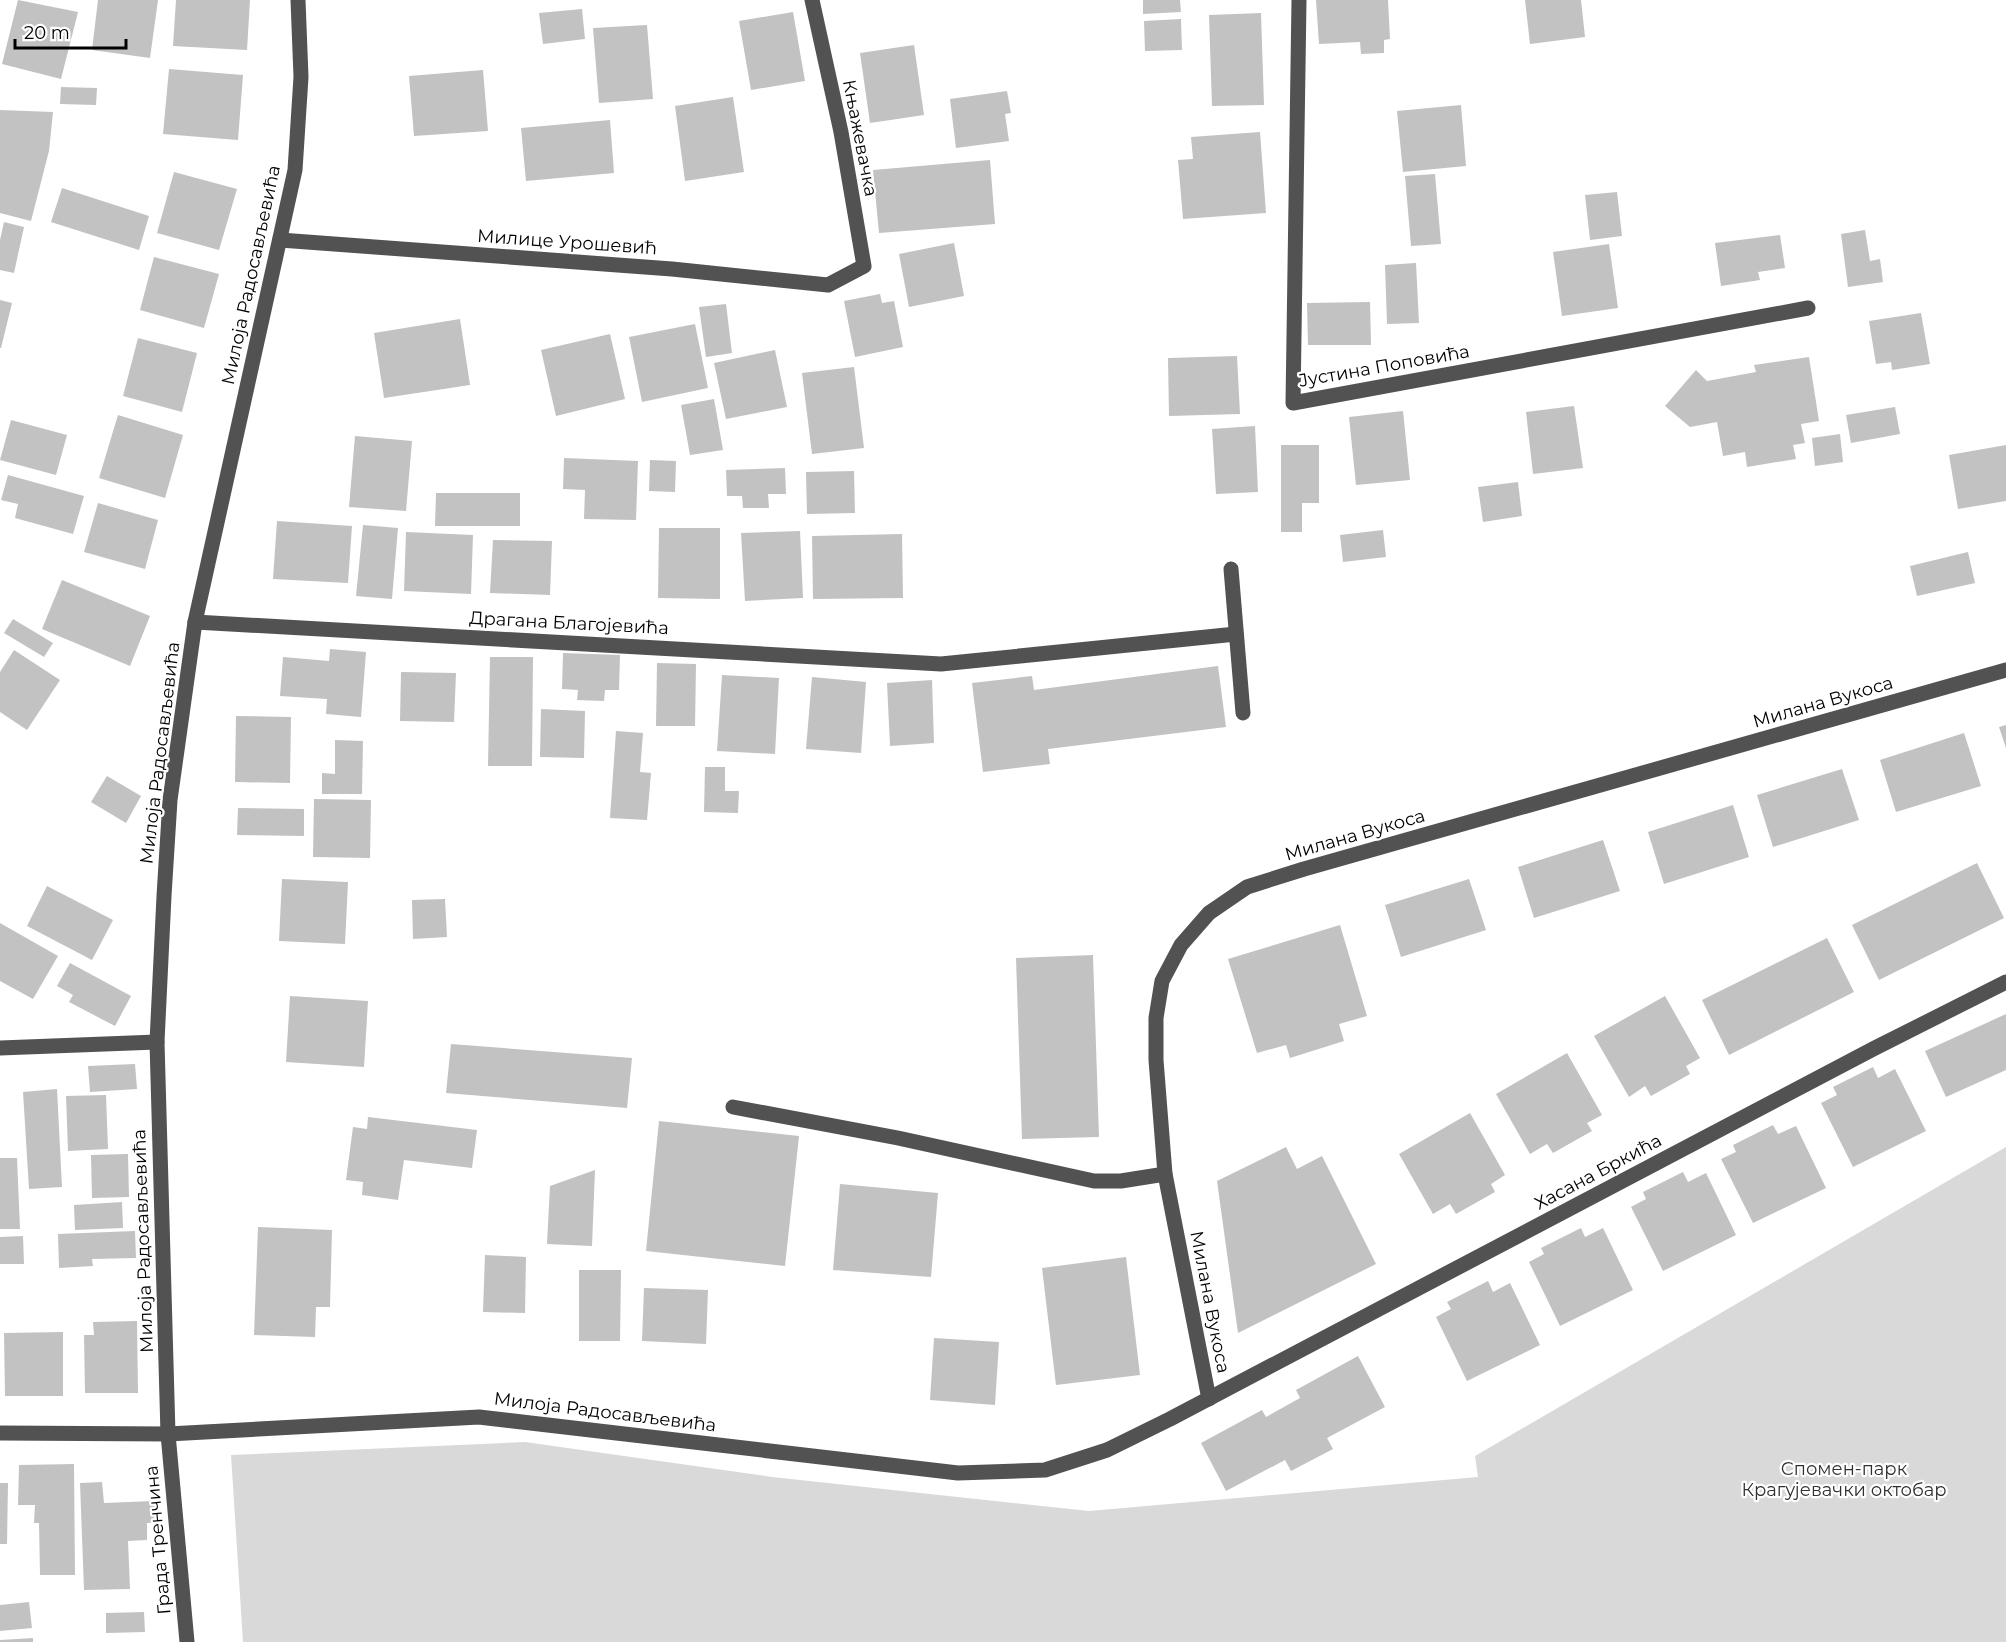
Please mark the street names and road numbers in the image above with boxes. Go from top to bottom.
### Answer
street label: Књажевачка [838,78,882,198]
street label: Милоја Радосављевића [217,163,285,387]
street label: Милице Урошевић [476,225,658,259]
street label: Јустина Поповића [1297,340,1471,392]
street label: Драгана Благојевића [469,607,669,639]
street label: Милоја Радосављевића [135,641,185,865]
street label: Милана Вукоса [1750,671,1896,733]
street label: Милана Вукоса [1282,804,1428,866]
street label: Милоја Радосављевића [128,1129,158,1353]
street label: Хасана Бркића [1531,1129,1665,1215]
street label: Милана Вукоса [1185,1229,1235,1375]
street label: Милоја Радосављевића [493,1387,717,1437]
street label: Града Тренчина [141,1465,175,1615]

